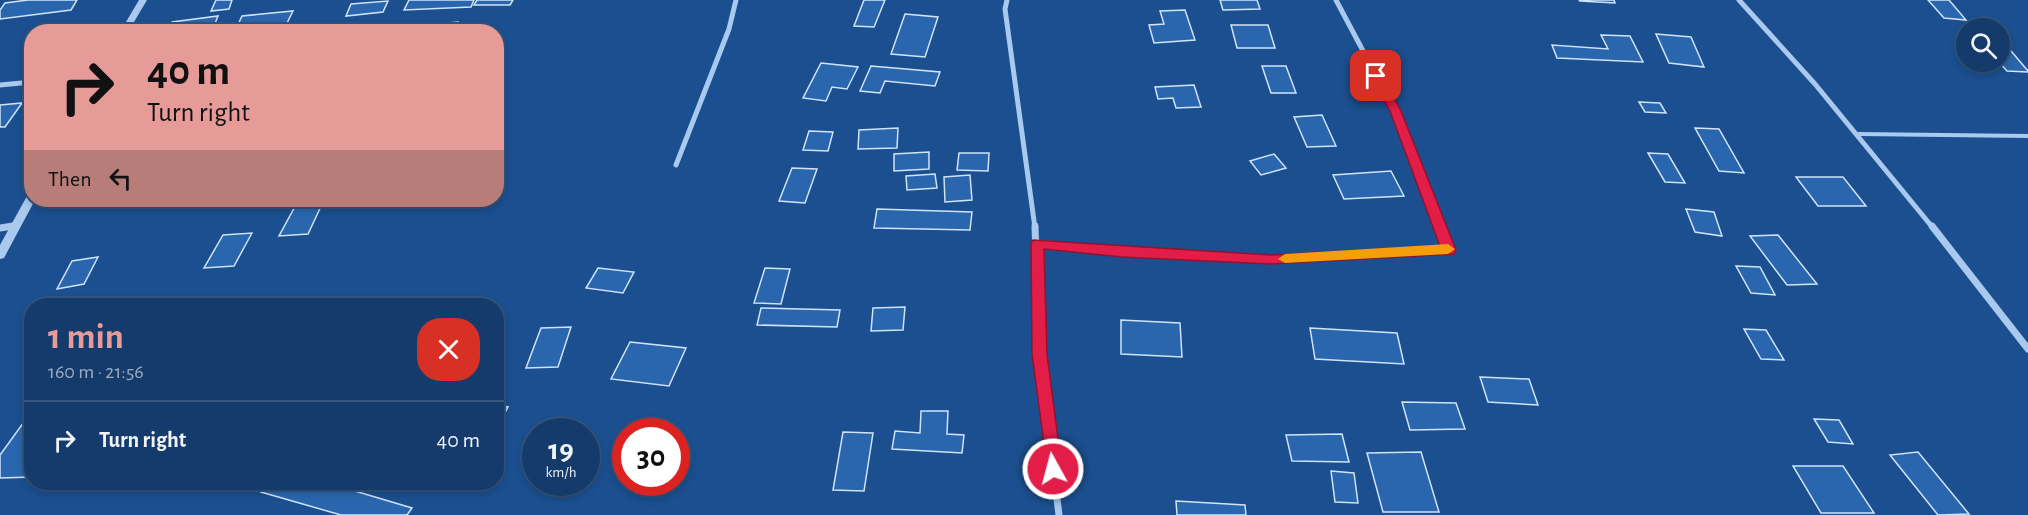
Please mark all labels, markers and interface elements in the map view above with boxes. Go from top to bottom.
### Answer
map controls [1956,18,2010,72]
button: search [1956,18,2010,72]
icon: right [48,48,126,126]
text: 40 m [147,50,230,92]
pin [1350,50,1401,101]
icon: arrive [1359,59,1392,92]
text: Turn right [147,99,250,126]
icon: left [104,162,137,195]
text: Then [48,168,92,190]
button: close [417,318,480,381]
text: 1 min [48,319,124,355]
text: 160 m · 21:56 [48,362,144,382]
speed limit sign: 30 [612,418,690,496]
icon: right [48,424,81,457]
text: Turn right [99,429,186,451]
text: 40 m [437,429,480,451]
text: 19 [548,435,574,465]
position arrow [1021,437,1085,501]
text: km/h [546,465,576,480]

